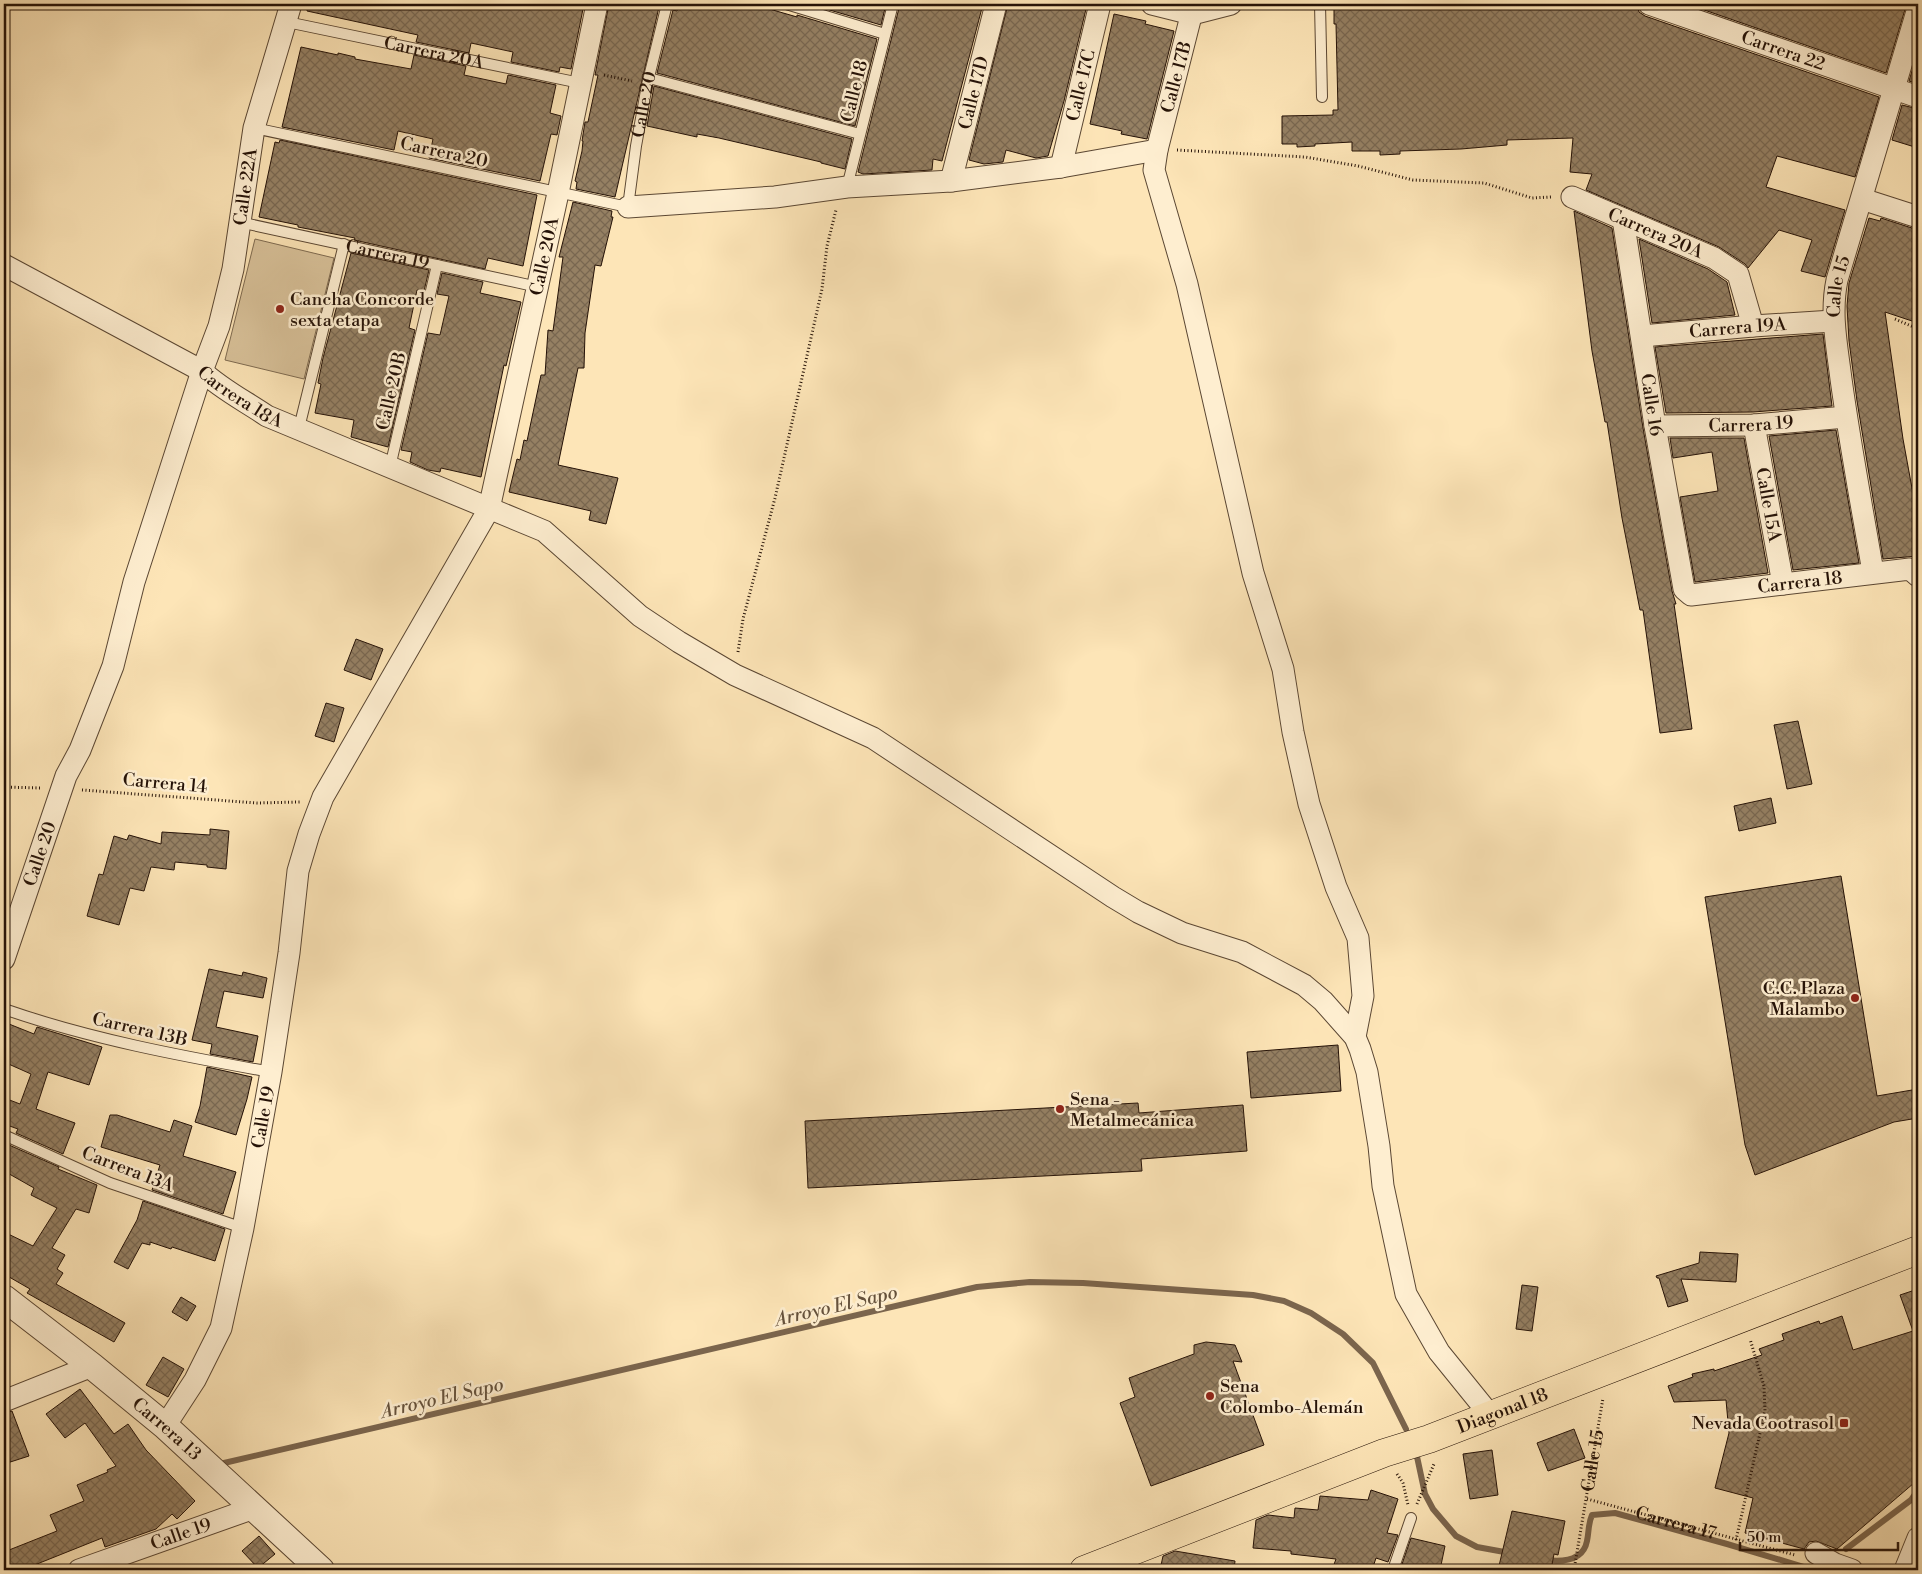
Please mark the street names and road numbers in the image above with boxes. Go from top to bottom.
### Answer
street label: Carrera 22 [1738,26,1828,76]
street label: Carrera 20A [382,31,486,75]
street label: Calle 17B [1156,39,1197,116]
street label: Calle 17C [1061,47,1101,124]
street label: Calle 17D [954,54,994,132]
street label: Calle 18 [836,58,873,125]
street label: Calle 20 [627,69,662,140]
street label: Carrera 20 [398,132,490,173]
street label: Calle 22A [229,146,263,227]
street label: Carrera 20A [1604,203,1707,264]
street label: Calle 20A [525,215,565,298]
street label: Carrera 19 [343,235,431,275]
street label: Calle 15 [1823,253,1856,317]
street label: Carrera 19A [1688,313,1788,344]
street label: Calle 20B [371,350,412,433]
street label: Carrera 18A [192,361,287,434]
street label: Calle 16 [1635,372,1668,438]
street label: Carrera 19 [1708,411,1794,437]
street label: Calle 15A [1750,466,1786,544]
street label: Carrera 18 [1756,566,1844,599]
street label: Carrera 14 [122,768,208,799]
street label: Calle 20 [18,818,62,890]
street label: Carrera 13B [90,1007,190,1052]
street label: Calle 19 [246,1084,280,1150]
street label: Carrera 13A [78,1141,178,1198]
street label: Diagonal 18 [1454,1383,1552,1439]
street label: Carrera 13 [127,1393,206,1466]
street label: Calle 15 [1576,1428,1610,1493]
street label: Carrera 17 [1633,1502,1719,1545]
street label: Calle 19 [147,1513,215,1556]

